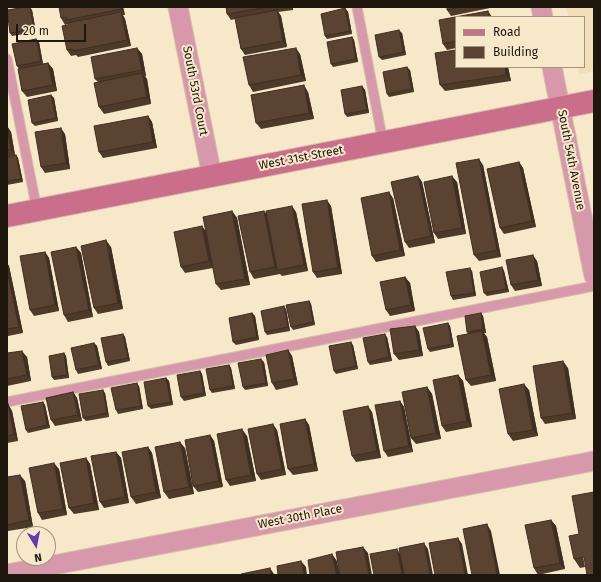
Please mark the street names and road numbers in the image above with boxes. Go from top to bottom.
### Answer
street label: South 53rd Court [179,45,211,137]
street label: South 54th Avenue [554,109,588,211]
street label: West 31st Street [257,143,345,173]
street label: West 30th Place [257,502,343,532]

